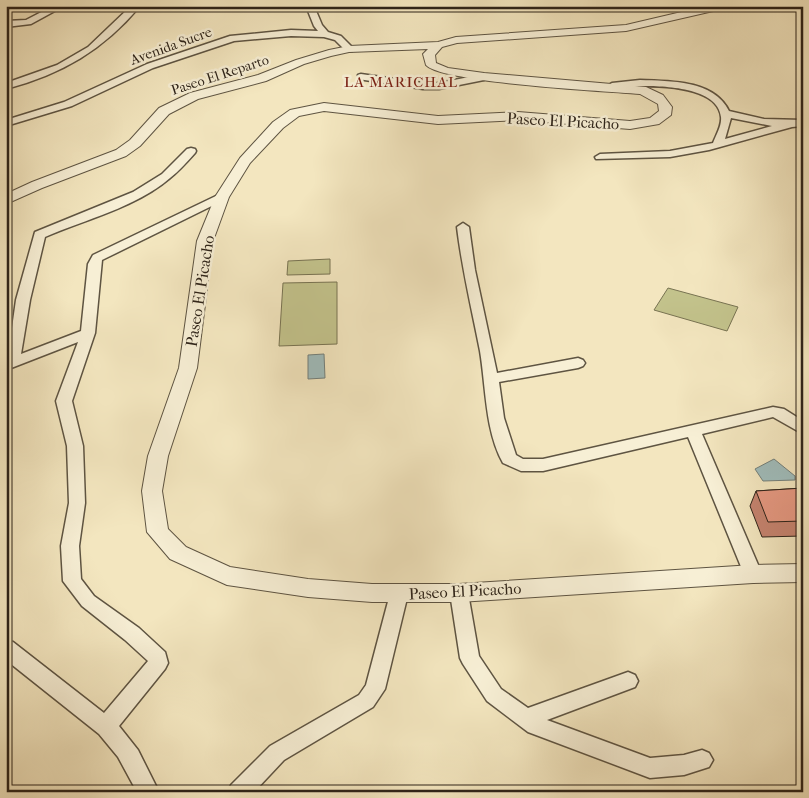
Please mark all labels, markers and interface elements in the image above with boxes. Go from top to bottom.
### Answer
street label: Avenida Sucre [127,23,214,69]
street label: Paseo El Reparto [169,51,271,99]
district label: LA MARICHAL [344,73,458,91]
street label: Paseo El Picacho [506,109,620,133]
street label: Paseo El Picacho [182,234,218,348]
street label: Paseo El Picacho [408,579,522,603]

